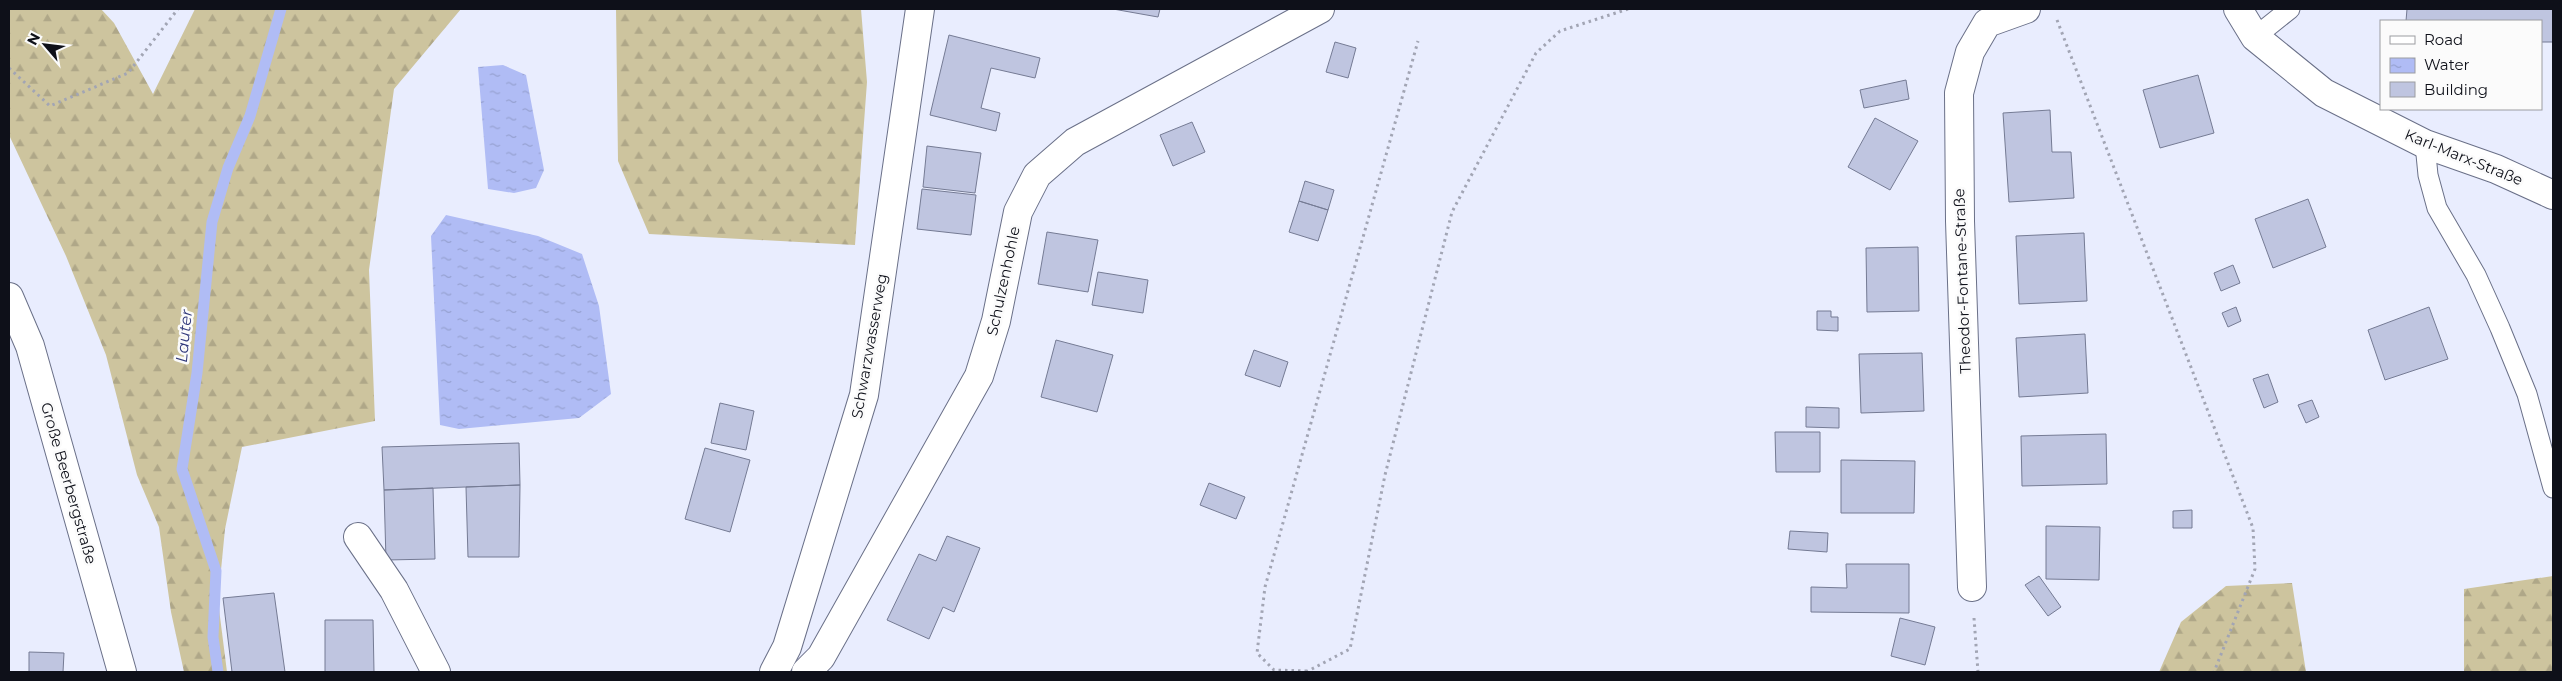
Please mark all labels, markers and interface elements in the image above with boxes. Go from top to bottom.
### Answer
north arrow [20,20,70,70]
legend [2380,20,2542,110]
text: N [23,30,44,48]
text: Road [2424,30,2463,49]
text: Water [2424,55,2470,74]
text: Building [2424,80,2488,99]
street label: Karl-Marx-Straße [2402,125,2526,189]
street label: Theodor-Fontane-Straße [1949,188,1975,374]
street label: Schulzenhohle [982,225,1024,337]
street label: Schwarzwasserweg [847,272,891,420]
water label: Lauter [172,308,196,363]
street label: Große Beerbergstraße [37,400,101,566]

